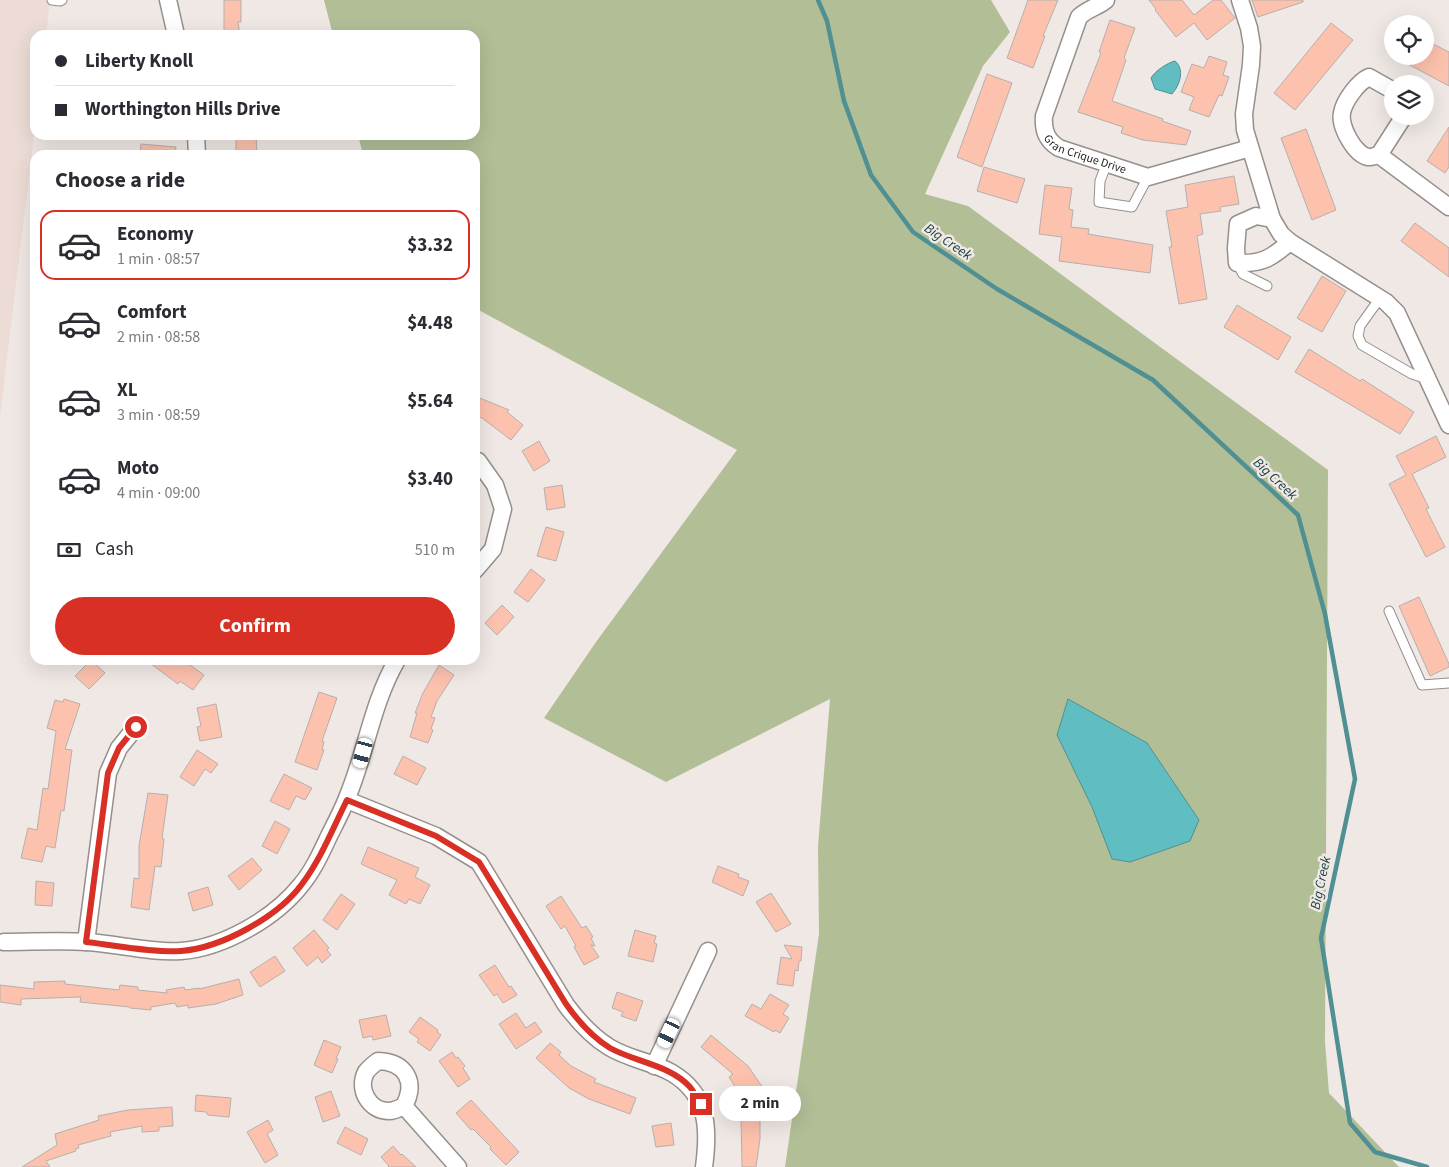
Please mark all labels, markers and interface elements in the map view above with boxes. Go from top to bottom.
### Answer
map controls [1384,15,1434,125]
button: locate [1384,15,1434,65]
text: Liberty Knoll [85,48,193,75]
button: layers [1384,75,1434,125]
text: Worthington Hills Drive [85,96,281,123]
street label: Gran Crique Drive [1040,131,1129,178]
text: Choose a ride [55,164,185,196]
water label: Big Creek [920,219,976,266]
text: Economy [117,221,194,248]
icon: car [57,223,102,268]
text: $3.32 [407,232,453,259]
text: 1 min · 08:57 [117,248,200,270]
text: Comfort [117,299,187,326]
icon: car [57,301,102,346]
text: $4.48 [407,310,453,337]
text: 2 min · 08:58 [117,326,200,348]
text: XL [117,377,138,404]
icon: car [57,379,102,424]
text: $5.64 [407,388,453,415]
text: 3 min · 08:59 [117,404,200,426]
water label: Big Creek [1248,453,1302,505]
text: Moto [117,455,159,482]
icon: car [57,457,102,502]
text: $3.40 [407,466,453,493]
text: 4 min · 09:00 [117,482,200,504]
icon: cash [55,536,83,564]
text: Cash [95,536,134,563]
text: 510 m [415,539,455,561]
button: Confirm [55,597,455,655]
route start [125,716,147,738]
car [351,737,374,769]
water label: Big Creek [1306,854,1336,911]
car [655,1016,682,1050]
callout: 2 min [718,1086,801,1122]
text: 2 min [741,1092,779,1114]
route end [690,1093,712,1115]

